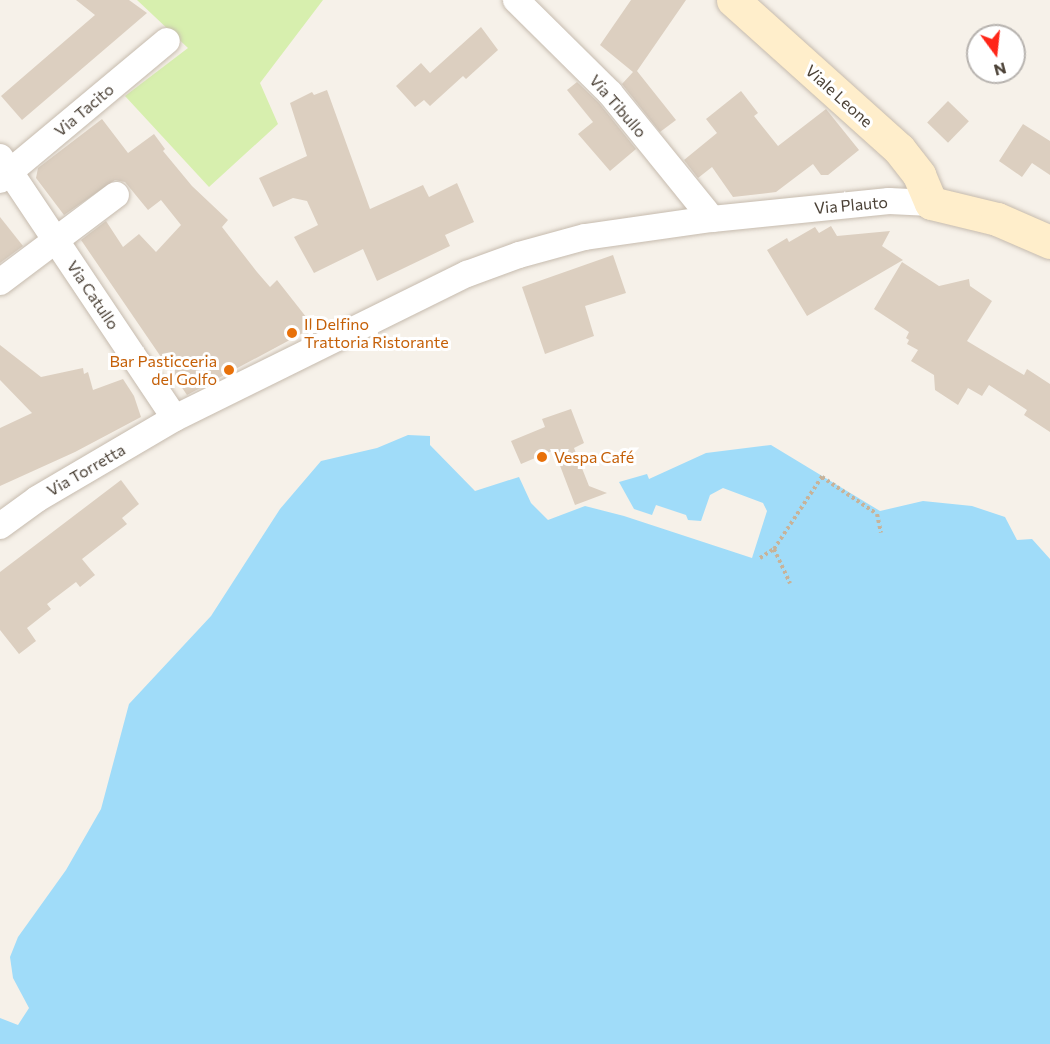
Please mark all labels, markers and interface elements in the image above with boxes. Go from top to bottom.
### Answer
north arrow [966,24,1026,84]
text: N [992,59,1009,81]
street label: Viale Leone [801,61,877,131]
street label: Via Tibullo [586,71,650,141]
street label: Via Tacito [50,80,118,140]
street label: Via Plauto [813,192,889,218]
street label: Via Catullo [63,257,123,333]
place label: Il Delfino Trattoria Ristorante [304,314,449,352]
marker: Il Delfino Trattoria Ristorante [285,326,299,340]
place label: Bar Pasticceria del Golfo [109,351,217,389]
marker: Bar Pasticceria del Golfo [222,363,236,377]
street label: Via Torretta [43,440,129,500]
place label: Vespa Café [554,447,634,467]
marker: Vespa Café [535,450,549,464]

